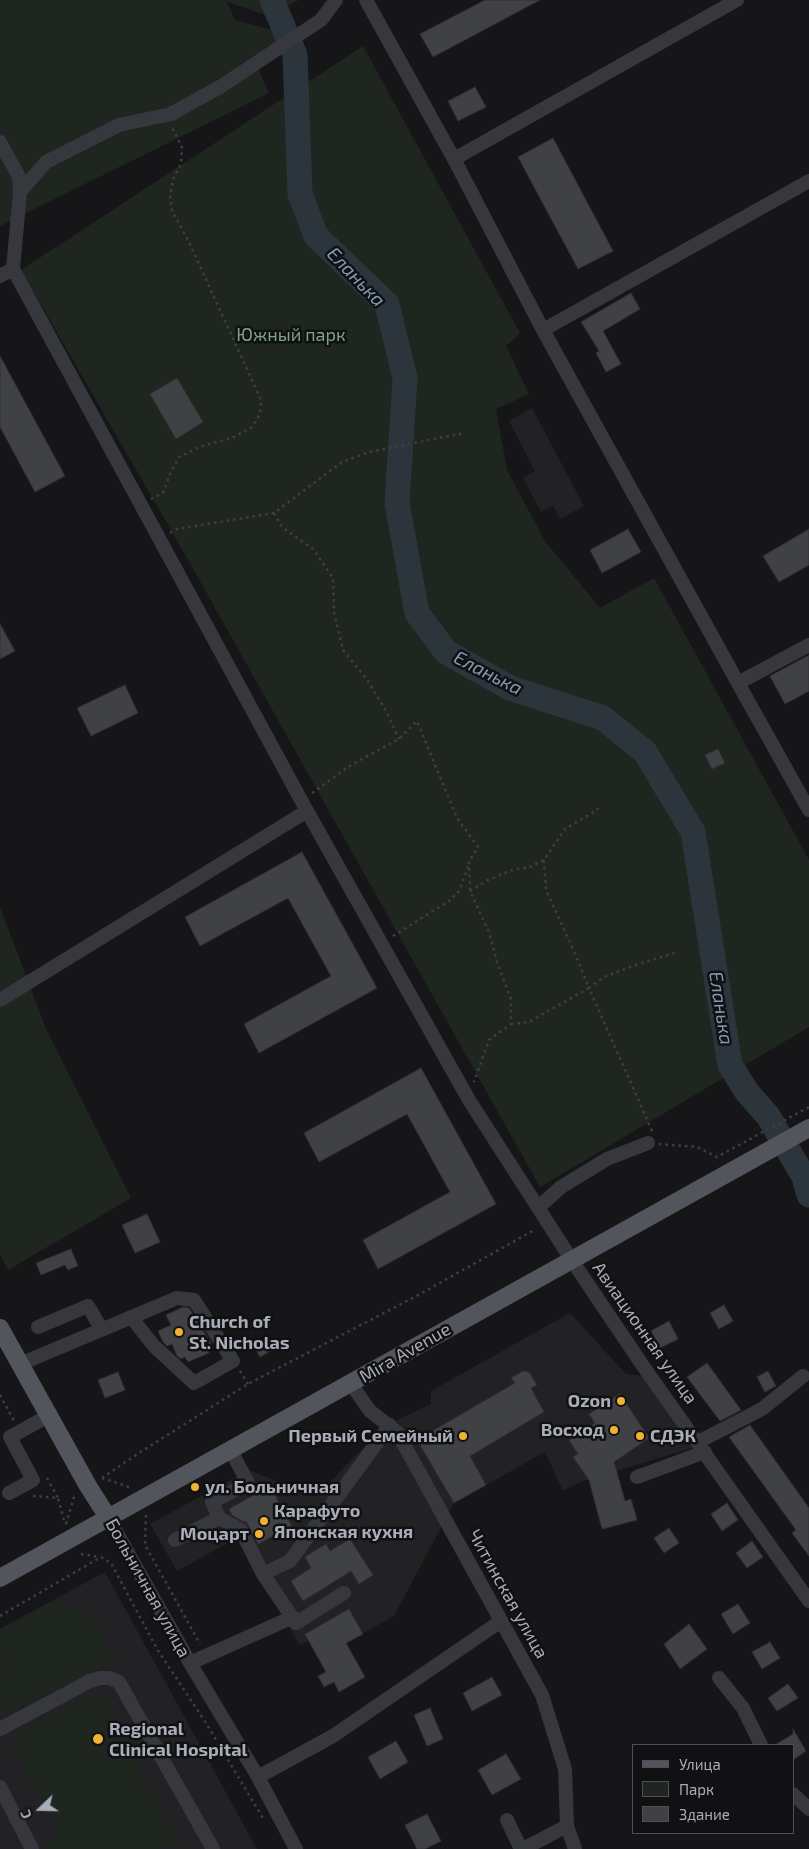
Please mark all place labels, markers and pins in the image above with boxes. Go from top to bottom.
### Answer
place label: Church of St. Nicholas [189,1311,289,1354]
marker: Church of St. Nicholas [173,1326,185,1338]
place label: Ozon [568,1390,611,1412]
marker: Ozon [615,1395,627,1407]
place label: Восход [541,1419,604,1441]
marker: Восход [608,1424,620,1436]
place label: Первый Семейный [288,1425,453,1447]
place label: СДЭК [650,1425,696,1447]
marker: Первый Семейный [457,1430,469,1442]
marker: СДЭК [634,1430,646,1442]
place label: ул. Больничная [205,1476,339,1498]
marker: ул. Больничная [189,1481,201,1493]
place label: Карафуто Японская кухня [274,1500,413,1542]
marker: Карафуто Японская кухня [258,1515,270,1527]
place label: Моцарт [180,1523,249,1545]
marker: Моцарт [253,1528,265,1540]
place label: Regional Clinical Hospital [109,1718,247,1760]
marker: Regional Clinical Hospital [91,1732,105,1746]

